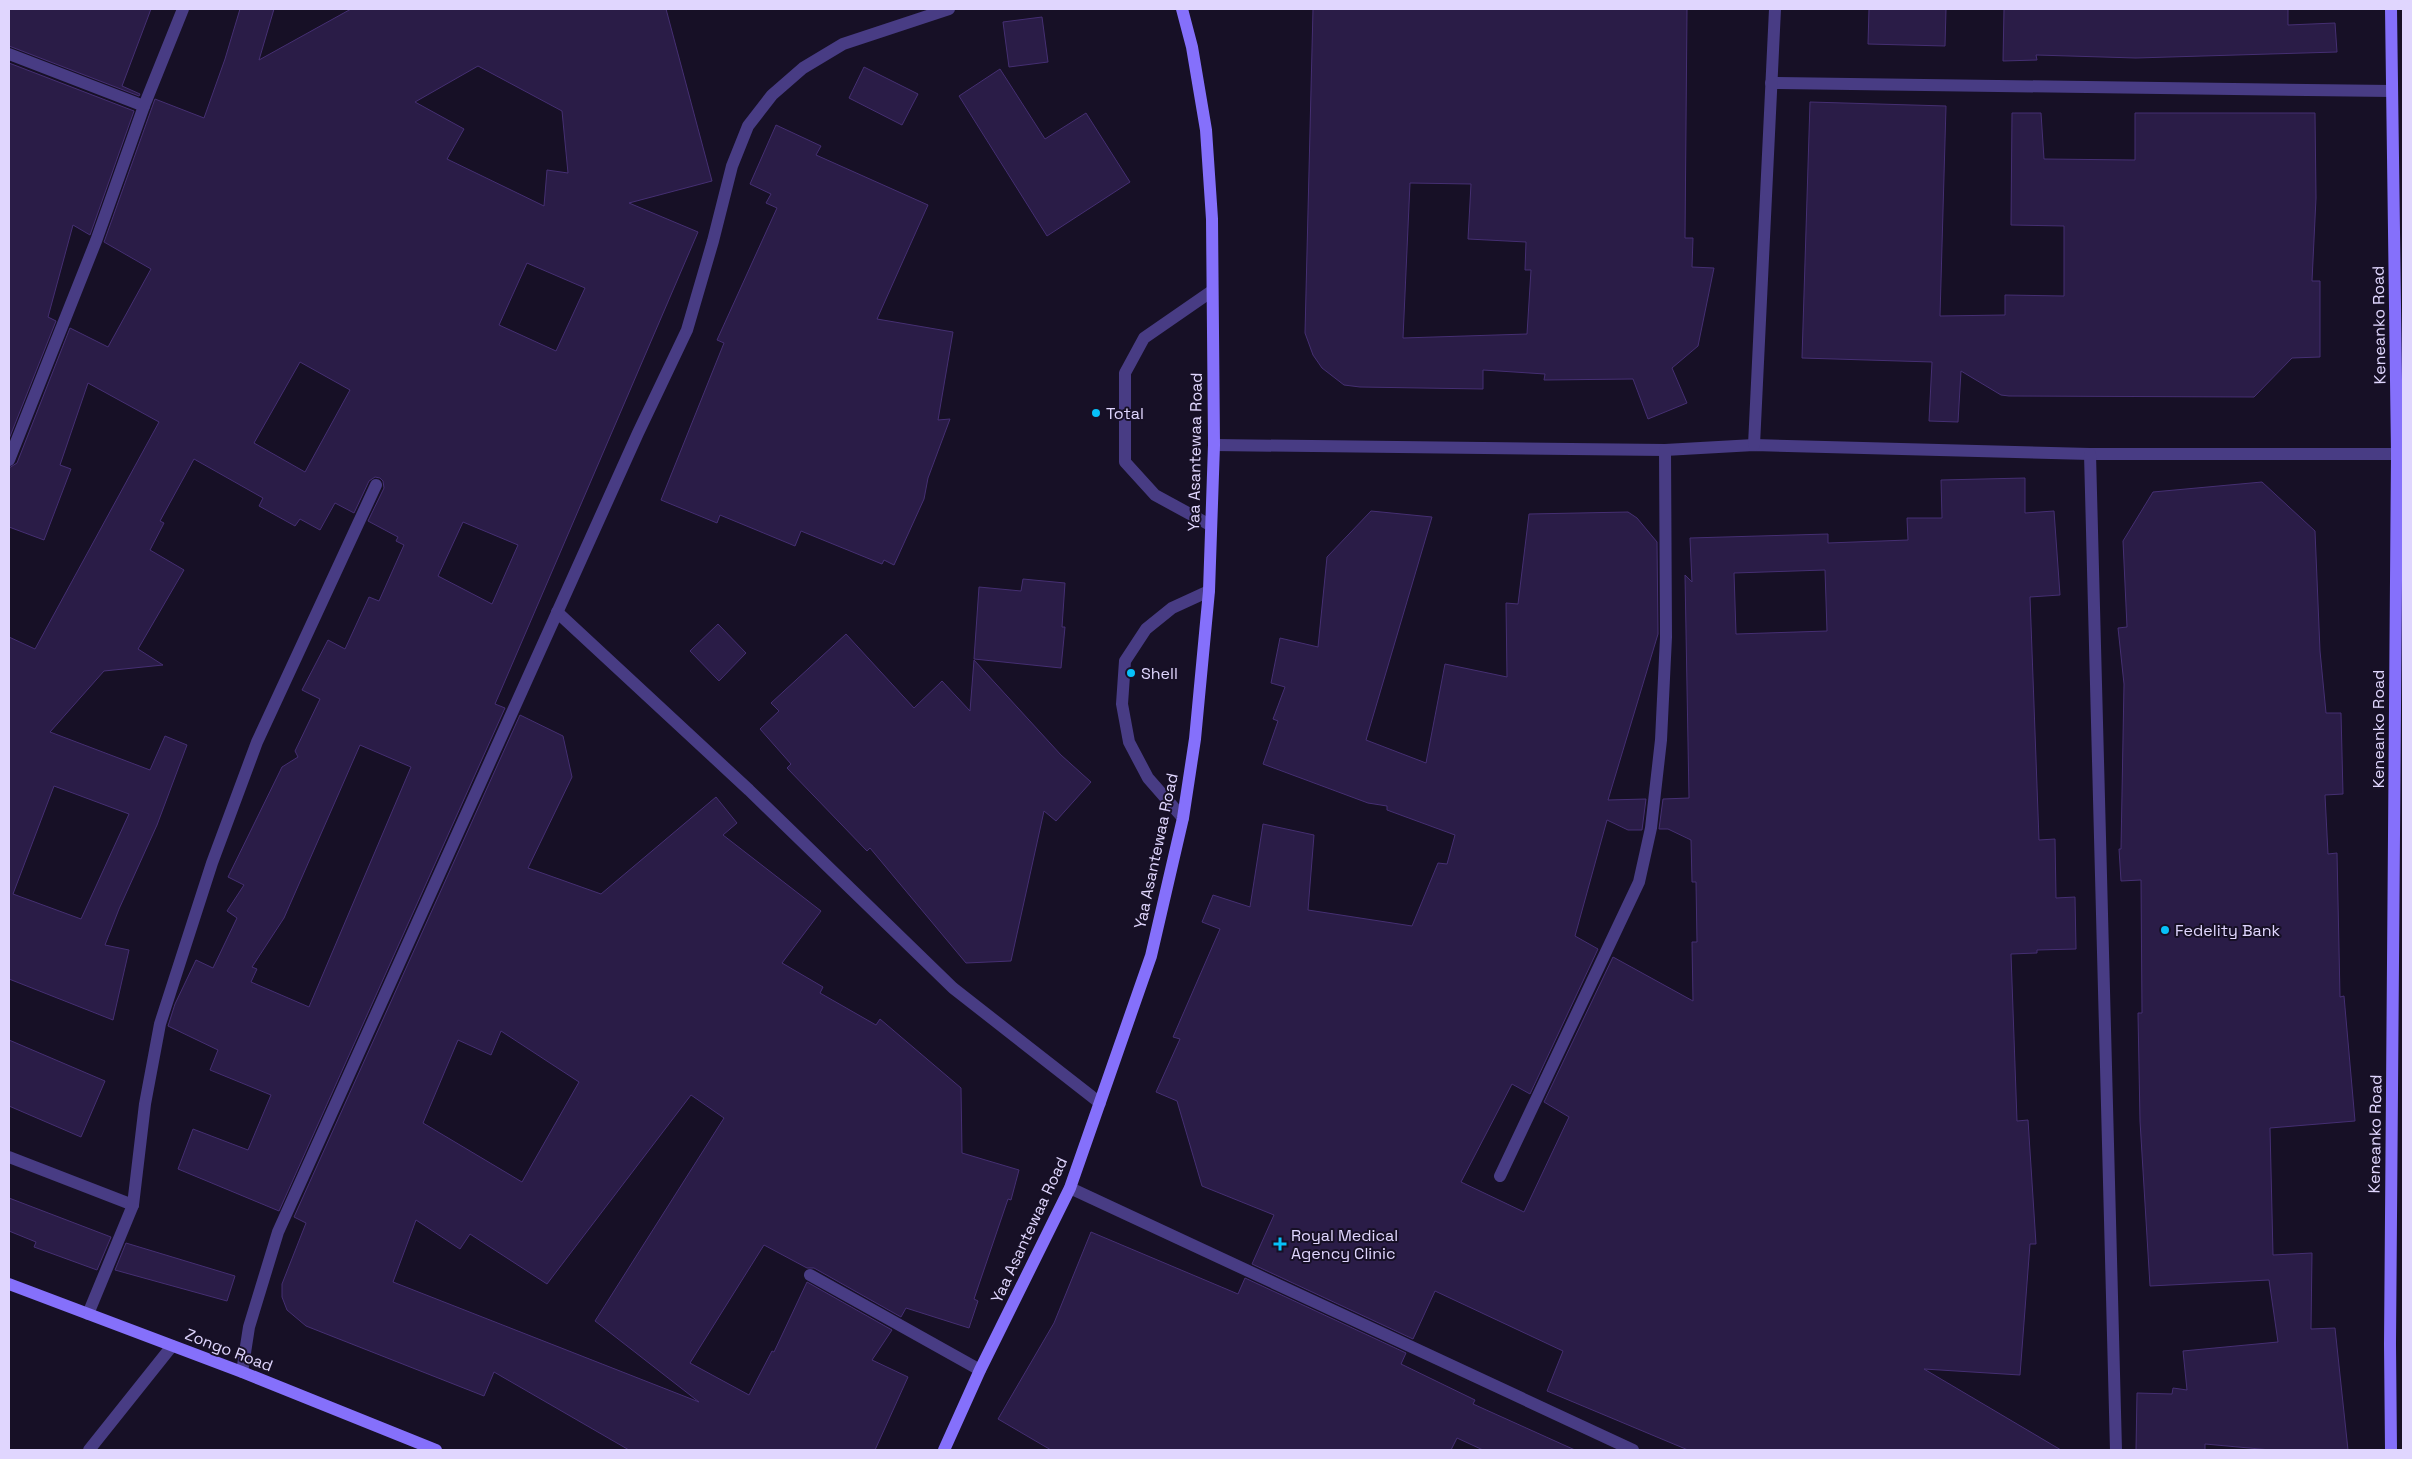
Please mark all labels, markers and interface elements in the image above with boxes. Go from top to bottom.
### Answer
street label: Keneanko Road [2367,265,2391,385]
street label: Yaa Asantewaa Road [1183,372,1207,532]
place label: Total [1106,403,1144,424]
marker: Total [1090,407,1102,419]
place label: Shell [1141,663,1178,684]
marker: Shell [1125,667,1137,679]
street label: Keneanko Road [2368,670,2389,788]
street label: Yaa Asantewaa Road [1129,771,1183,931]
place label: Fedelity Bank [2175,920,2280,941]
marker: Fedelity Bank [2159,924,2171,936]
street label: Keneanko Road [2363,1074,2387,1194]
street label: Yaa Asantewaa Road [986,1154,1072,1306]
place label: Royal Medical Agency Clinic [1291,1225,1398,1264]
marker: Royal Medical Agency Clinic [1273,1237,1287,1251]
street label: Zongo Road [182,1324,276,1376]

